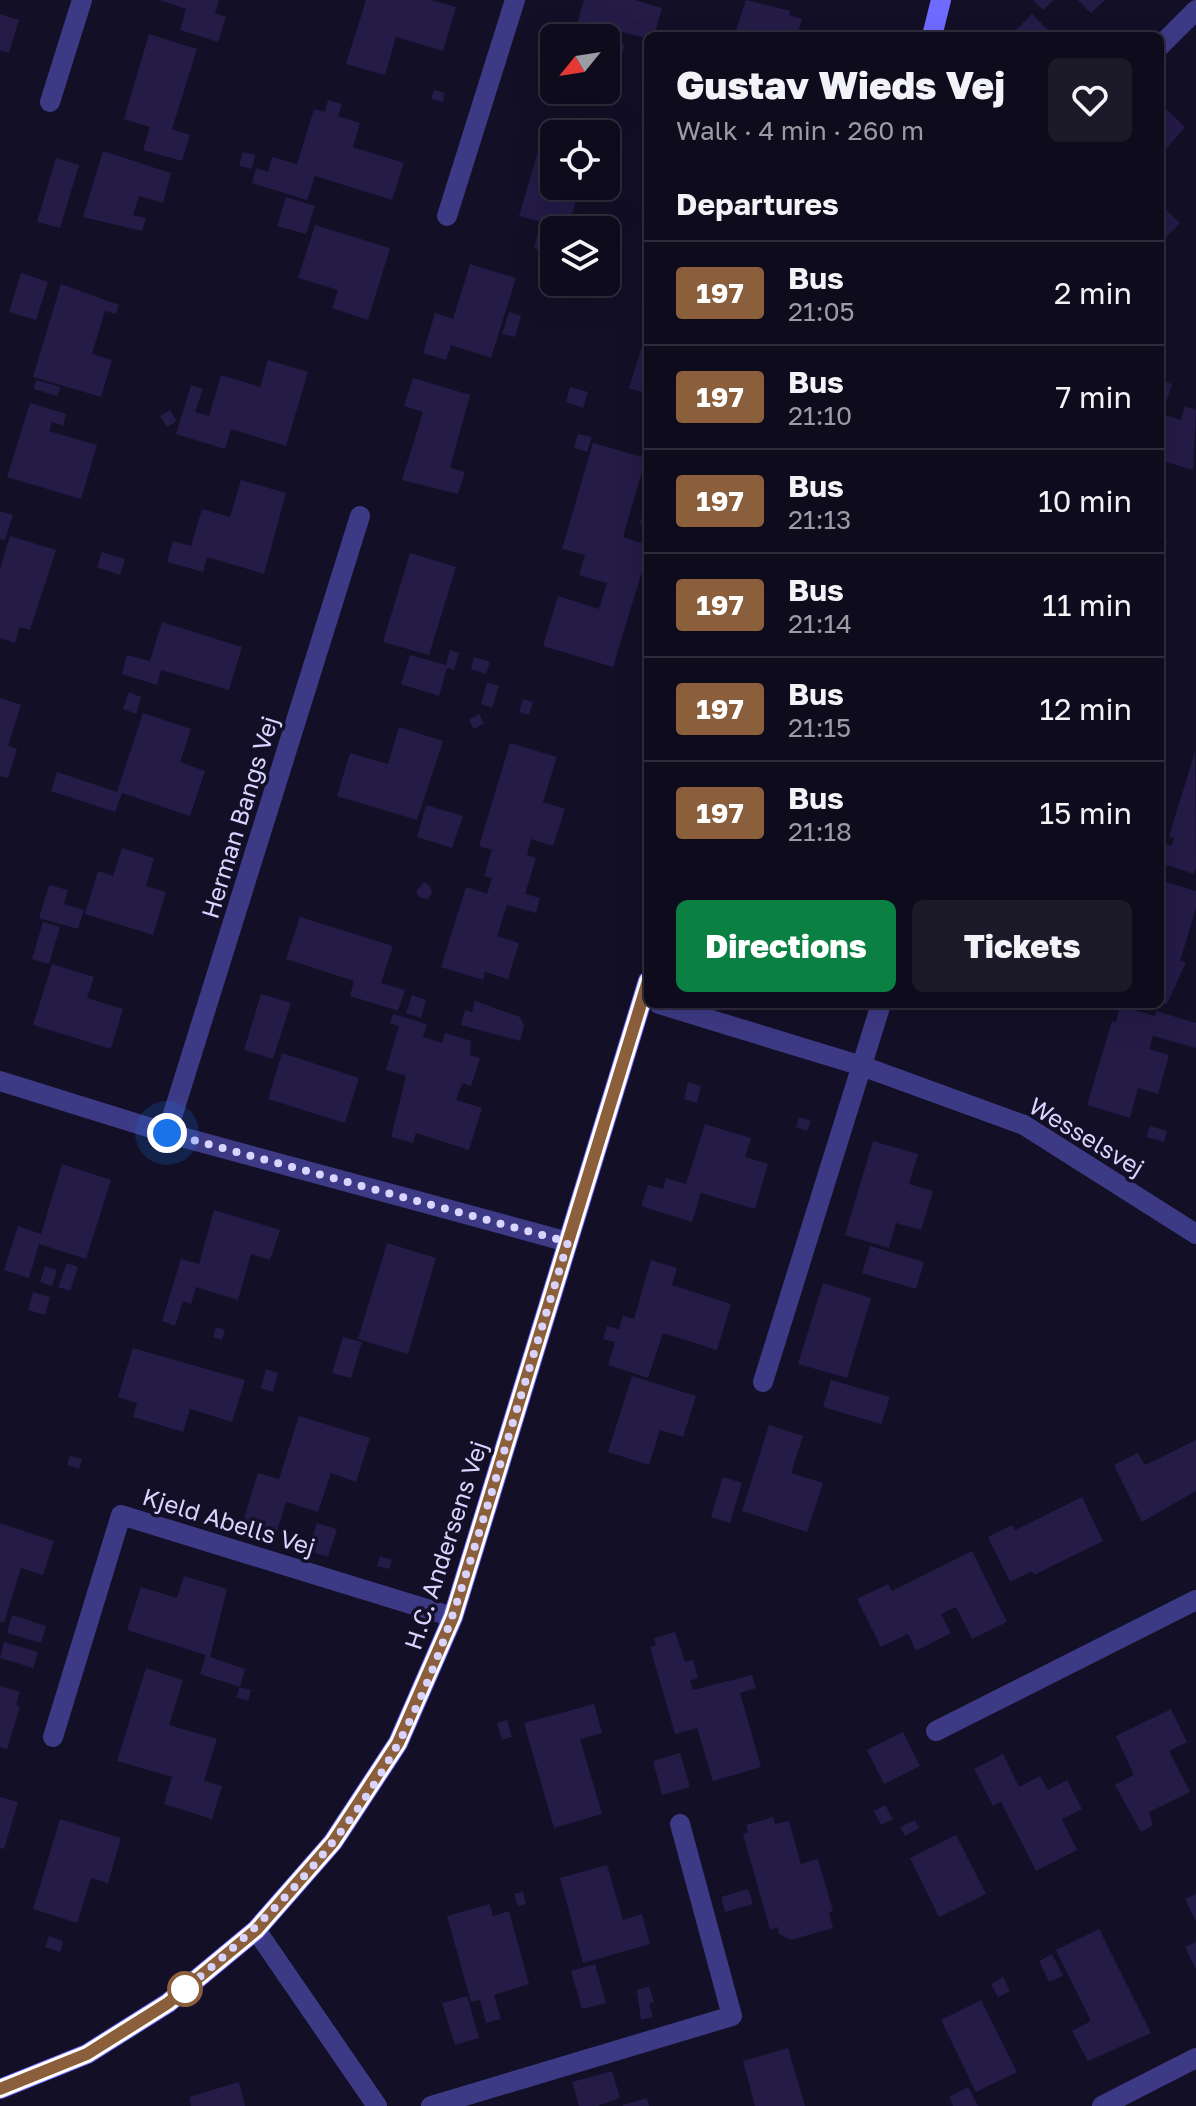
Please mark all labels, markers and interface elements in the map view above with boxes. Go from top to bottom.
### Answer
north arrow [540,24,620,104]
map controls [540,24,620,296]
button: heart [1048,58,1132,142]
text: Gustav Wieds Vej [676,62,1005,107]
text: Walk · 4 min · 260 m [676,115,924,146]
button: locate [540,120,620,200]
text: Departures [676,186,839,222]
button: layers [540,216,620,296]
text: Bus [788,260,844,296]
text: 2 min [1054,275,1132,311]
text: 197 [696,276,744,309]
text: 21:05 [788,296,855,327]
text: Bus [788,364,844,400]
text: 7 min [1056,379,1132,415]
text: 197 [696,380,744,413]
text: 21:10 [788,400,852,431]
text: Bus [788,468,844,504]
text: 10 min [1038,483,1132,519]
text: 197 [696,484,744,517]
text: 21:13 [788,504,851,535]
text: Bus [788,572,844,608]
text: 11 min [1042,587,1132,623]
text: 197 [696,588,744,621]
text: 21:14 [788,608,852,639]
text: Bus [788,676,844,712]
text: 12 min [1040,691,1132,727]
text: 197 [696,692,744,725]
street label: Herman Bangs Vej [194,712,284,922]
text: 21:15 [788,712,851,743]
text: Bus [788,780,844,816]
text: 15 min [1040,795,1132,831]
text: 197 [696,796,744,829]
text: 21:18 [788,816,852,847]
button: Directions [676,900,896,992]
button: Tickets [912,900,1132,992]
street label: Wesselsvej [1024,1090,1150,1182]
your location [147,1113,187,1153]
street label: H.C. Andersens Vej [398,1437,492,1653]
street label: Kjeld Abells Vej [139,1481,319,1561]
unlabelled marker [168,1972,202,2006]

